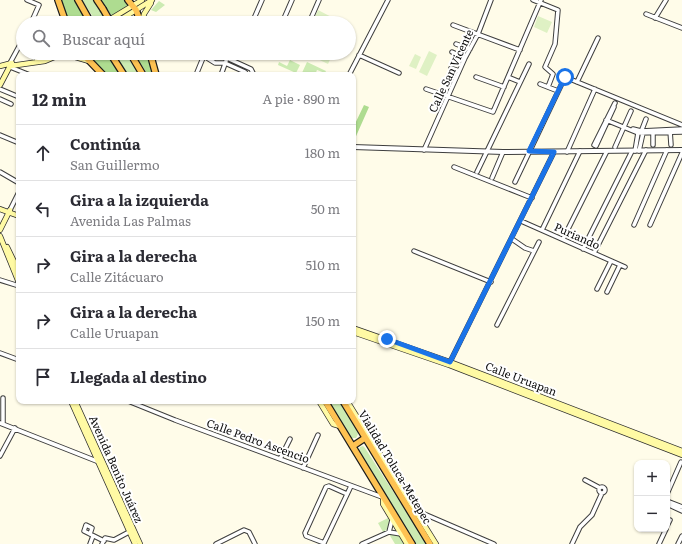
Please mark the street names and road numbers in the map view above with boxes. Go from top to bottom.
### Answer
street label: Calle San Vicente [424,26,477,115]
street label: Puriando [552,218,603,252]
street label: Calle Uruapan [483,357,559,399]
street label: Vialidad Toluca-Metepec [355,407,437,527]
street label: Avenida Benito Juárez [86,412,148,525]
street label: Calle Pedro Ascencio [205,414,312,466]

